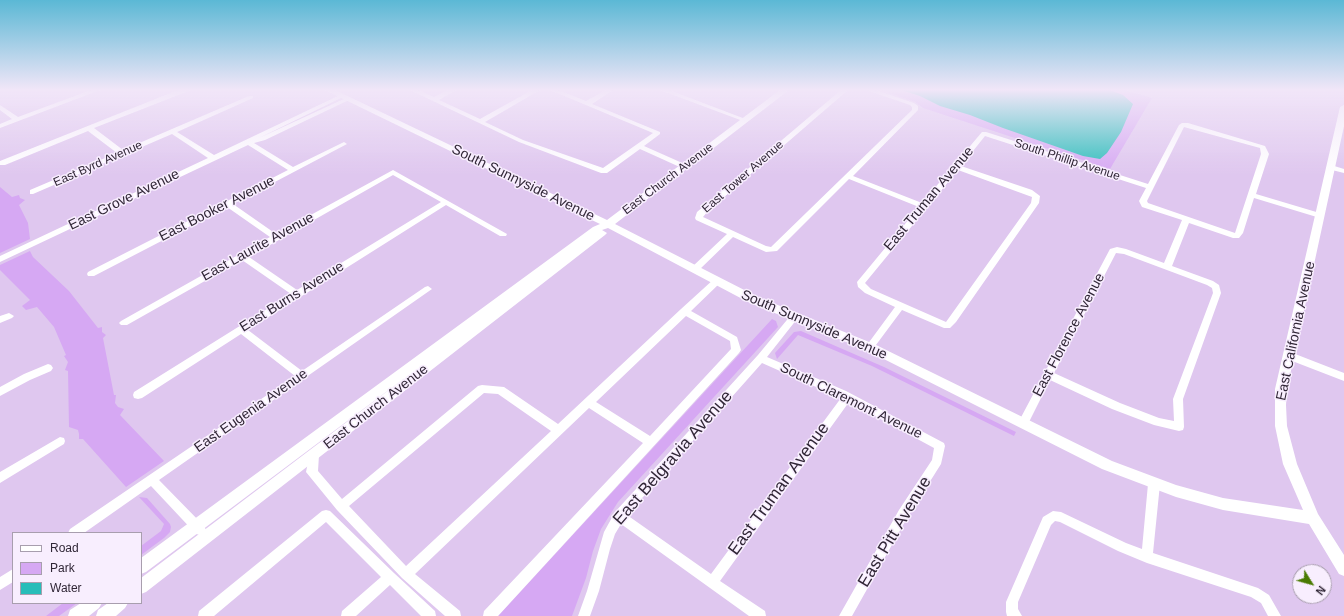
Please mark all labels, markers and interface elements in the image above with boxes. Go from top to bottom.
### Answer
street label: South Phillip Avenue [1012,136,1122,184]
street label: East Byrd Avenue [51,138,145,190]
street label: East Tower Avenue [699,138,787,216]
street label: East Church Avenue [620,140,716,218]
street label: South Sunnyside Avenue [449,141,597,225]
street label: East Truman Avenue [881,144,977,254]
street label: East Grove Avenue [66,166,182,234]
street label: East Booker Avenue [156,173,278,245]
street label: East Laurite Avenue [199,209,317,285]
street label: East Burns Avenue [237,258,347,336]
street label: East California Avenue [1273,260,1319,402]
street label: East Florence Avenue [1029,270,1109,400]
street label: South Sunnyside Avenue [738,287,890,363]
street label: South Claremont Avenue [777,359,925,443]
street label: East Church Avenue [320,361,432,453]
street label: East Eugenia Avenue [191,366,311,456]
street label: East Belgravia Avenue [609,387,737,529]
street label: East Truman Avenue [724,419,834,559]
street label: East Pitt Avenue [854,473,936,591]
legend [12,532,142,604]
text: Road [50,541,79,555]
text: Park [50,561,75,575]
north arrow [1292,564,1332,604]
text: Water [50,581,82,595]
text: N [1314,584,1328,597]

